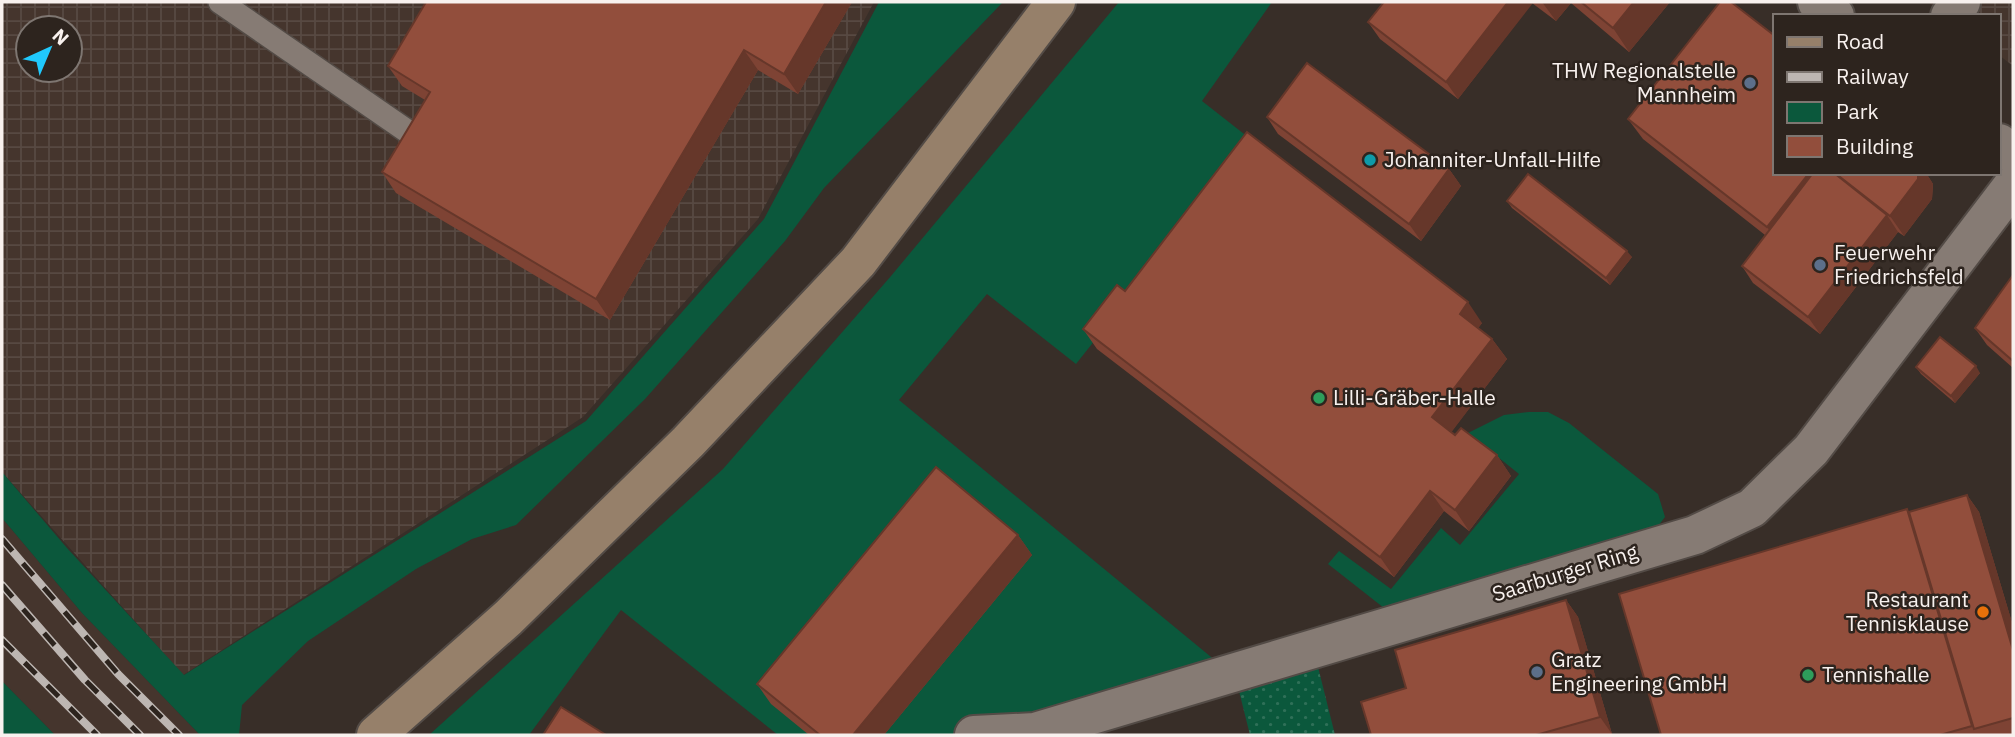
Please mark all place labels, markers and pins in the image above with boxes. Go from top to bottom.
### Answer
place label: THW Regionalstelle Mannheim [1552,56,1736,108]
marker: THW Regionalstelle Mannheim [1742,75,1758,91]
place label: Johanniter-Unfall-Hilfe [1384,145,1601,173]
marker: Johanniter-Unfall-Hilfe [1362,152,1378,168]
place label: Feuerwehr Friedrichsfeld [1834,238,1964,290]
marker: Feuerwehr Friedrichsfeld [1812,257,1828,273]
place label: Lilli-Gräber-Halle [1333,383,1496,411]
marker: Lilli-Gräber-Halle [1311,390,1327,406]
place label: Restaurant Tennisklause [1846,585,1969,637]
marker: Restaurant Tennisklause [1975,604,1991,620]
place label: Gratz Engineering GmbH [1551,645,1727,697]
place label: Tennishalle [1822,660,1930,688]
marker: Gratz Engineering GmbH [1529,664,1545,680]
marker: Tennishalle [1800,667,1816,683]

